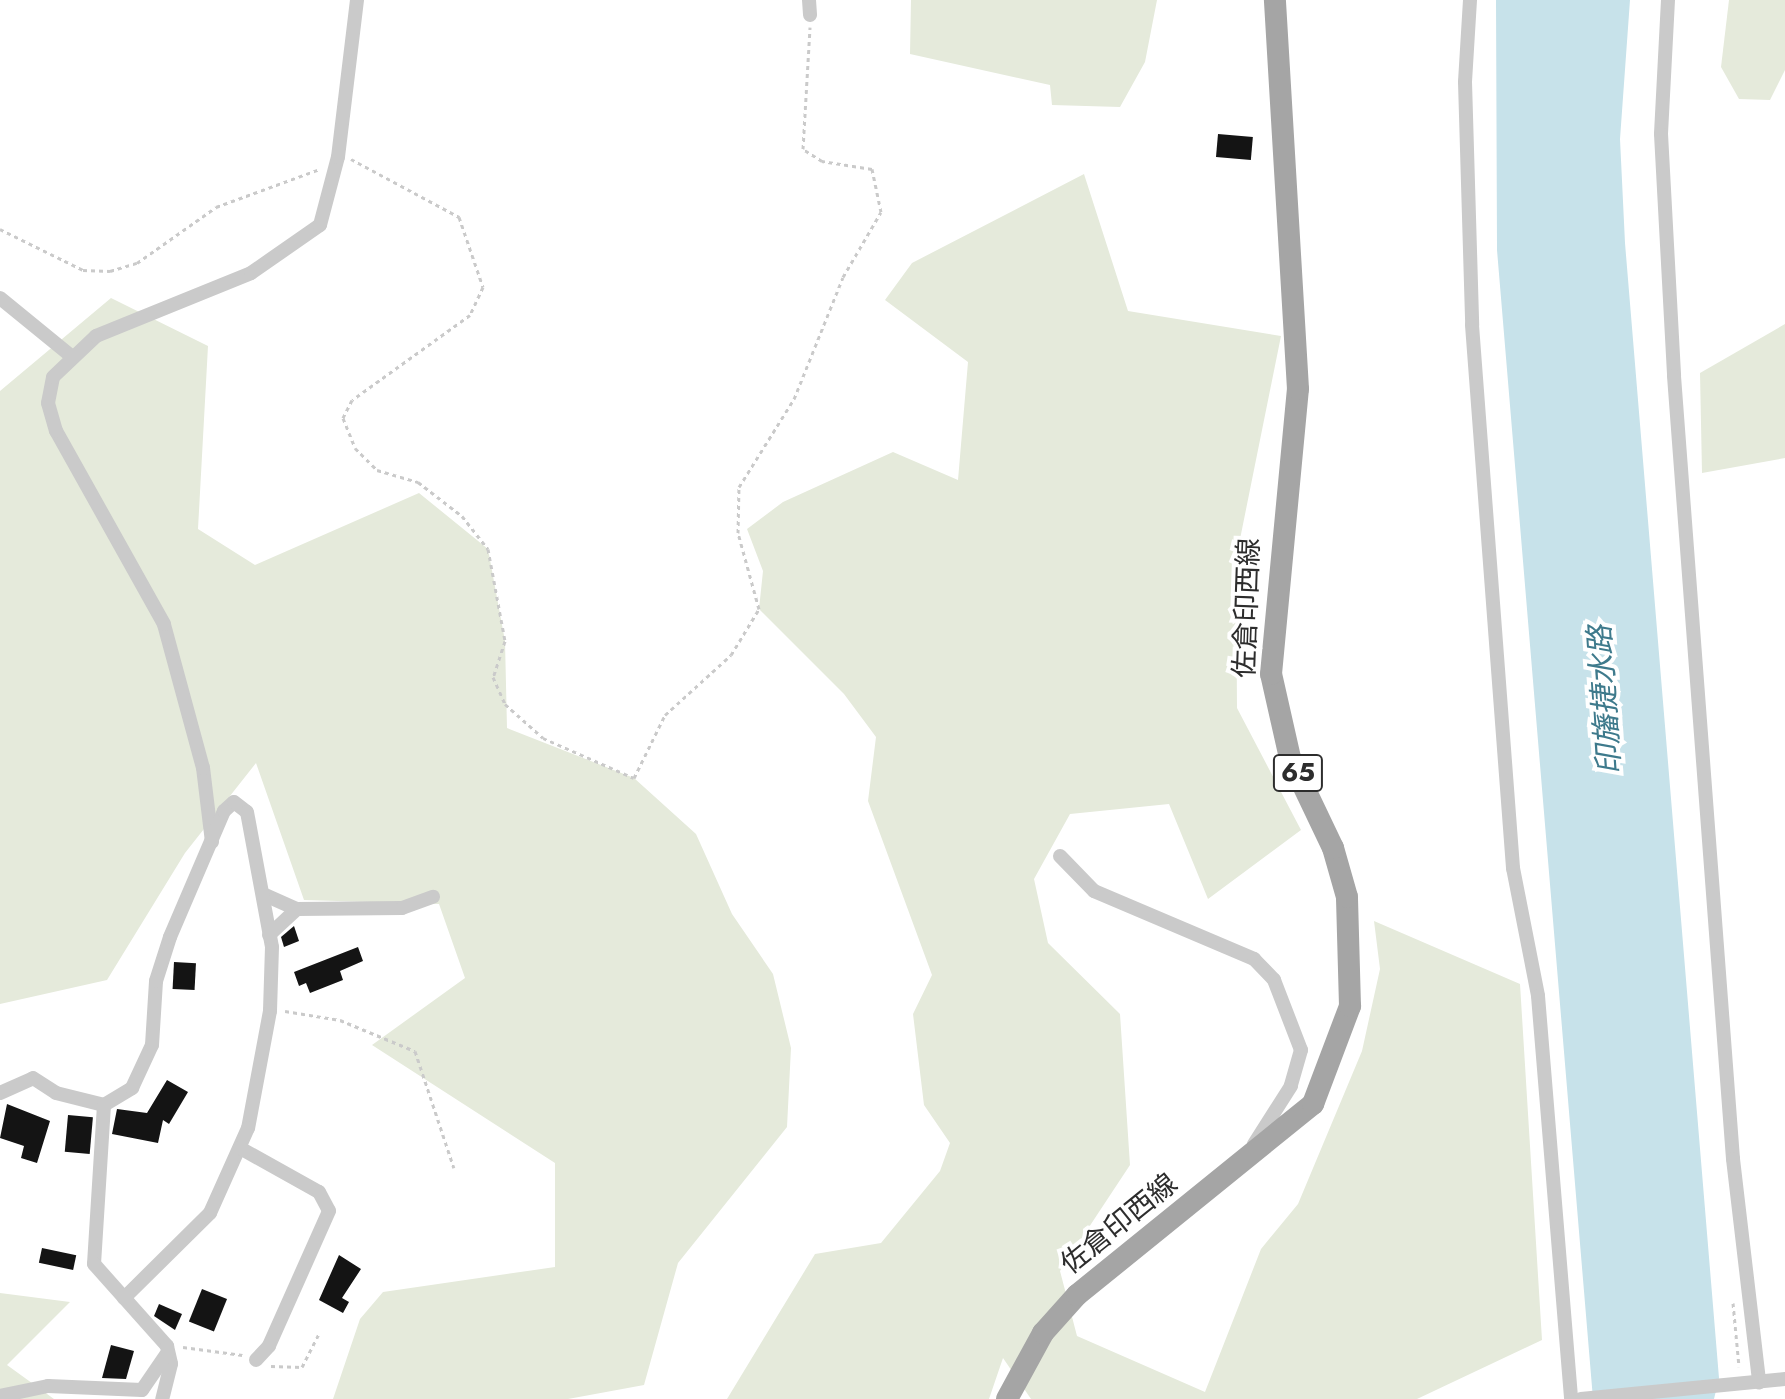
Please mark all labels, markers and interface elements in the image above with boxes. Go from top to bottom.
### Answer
street label: 佐倉印西線 [1228,537,1266,679]
water label: 印旛捷水路 [1582,624,1628,776]
road number: 65 [1272,751,1324,795]
street label: 佐倉印西線 [1054,1167,1184,1281]

